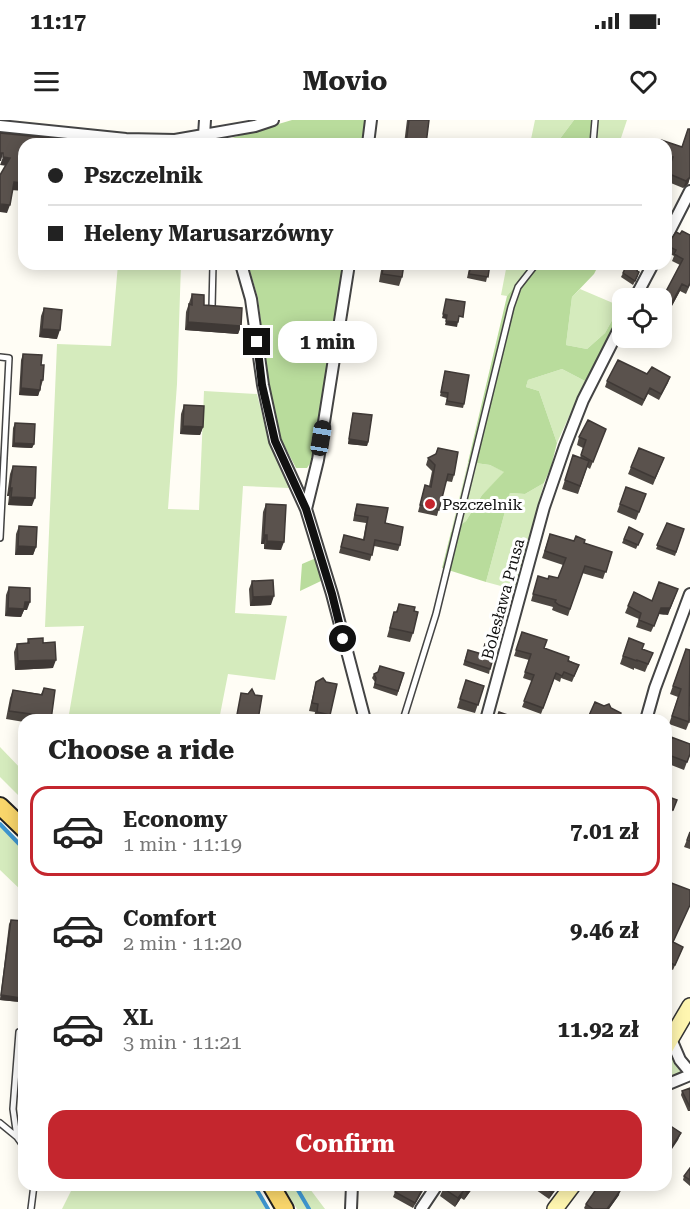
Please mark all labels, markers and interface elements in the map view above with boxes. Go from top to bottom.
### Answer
text: 11:17 [30,9,86,34]
icon: menu [30,65,63,98]
text: Movio [302,65,388,97]
icon: heart [627,65,660,98]
text: Pszczelnik [84,163,203,188]
text: Heleny Marusarzówny [84,221,333,246]
map controls [612,288,672,348]
button: locate [612,288,672,348]
callout: 1 min [278,321,377,363]
route end [243,328,270,355]
text: 1 min [300,330,355,354]
car [309,419,333,457]
place label: Pszczelnik [442,495,523,514]
marker: Pszczelnik [423,497,437,511]
street label: Bolesława Prusa [478,536,528,661]
route start [329,625,356,652]
text: Choose a ride [48,734,234,766]
icon: car [51,804,105,858]
text: Economy [123,807,227,832]
text: 7.01 zł [570,819,639,844]
text: 1 min · 11:19 [123,832,242,856]
icon: car [51,903,105,957]
text: Comfort [123,906,216,931]
text: 9.46 zł [570,918,639,943]
text: 2 min · 11:20 [123,931,242,955]
icon: car [51,1002,105,1056]
text: XL [123,1005,153,1030]
text: 11.92 zł [558,1017,639,1042]
text: 3 min · 11:21 [123,1030,242,1054]
button: Confirm [48,1110,642,1179]

